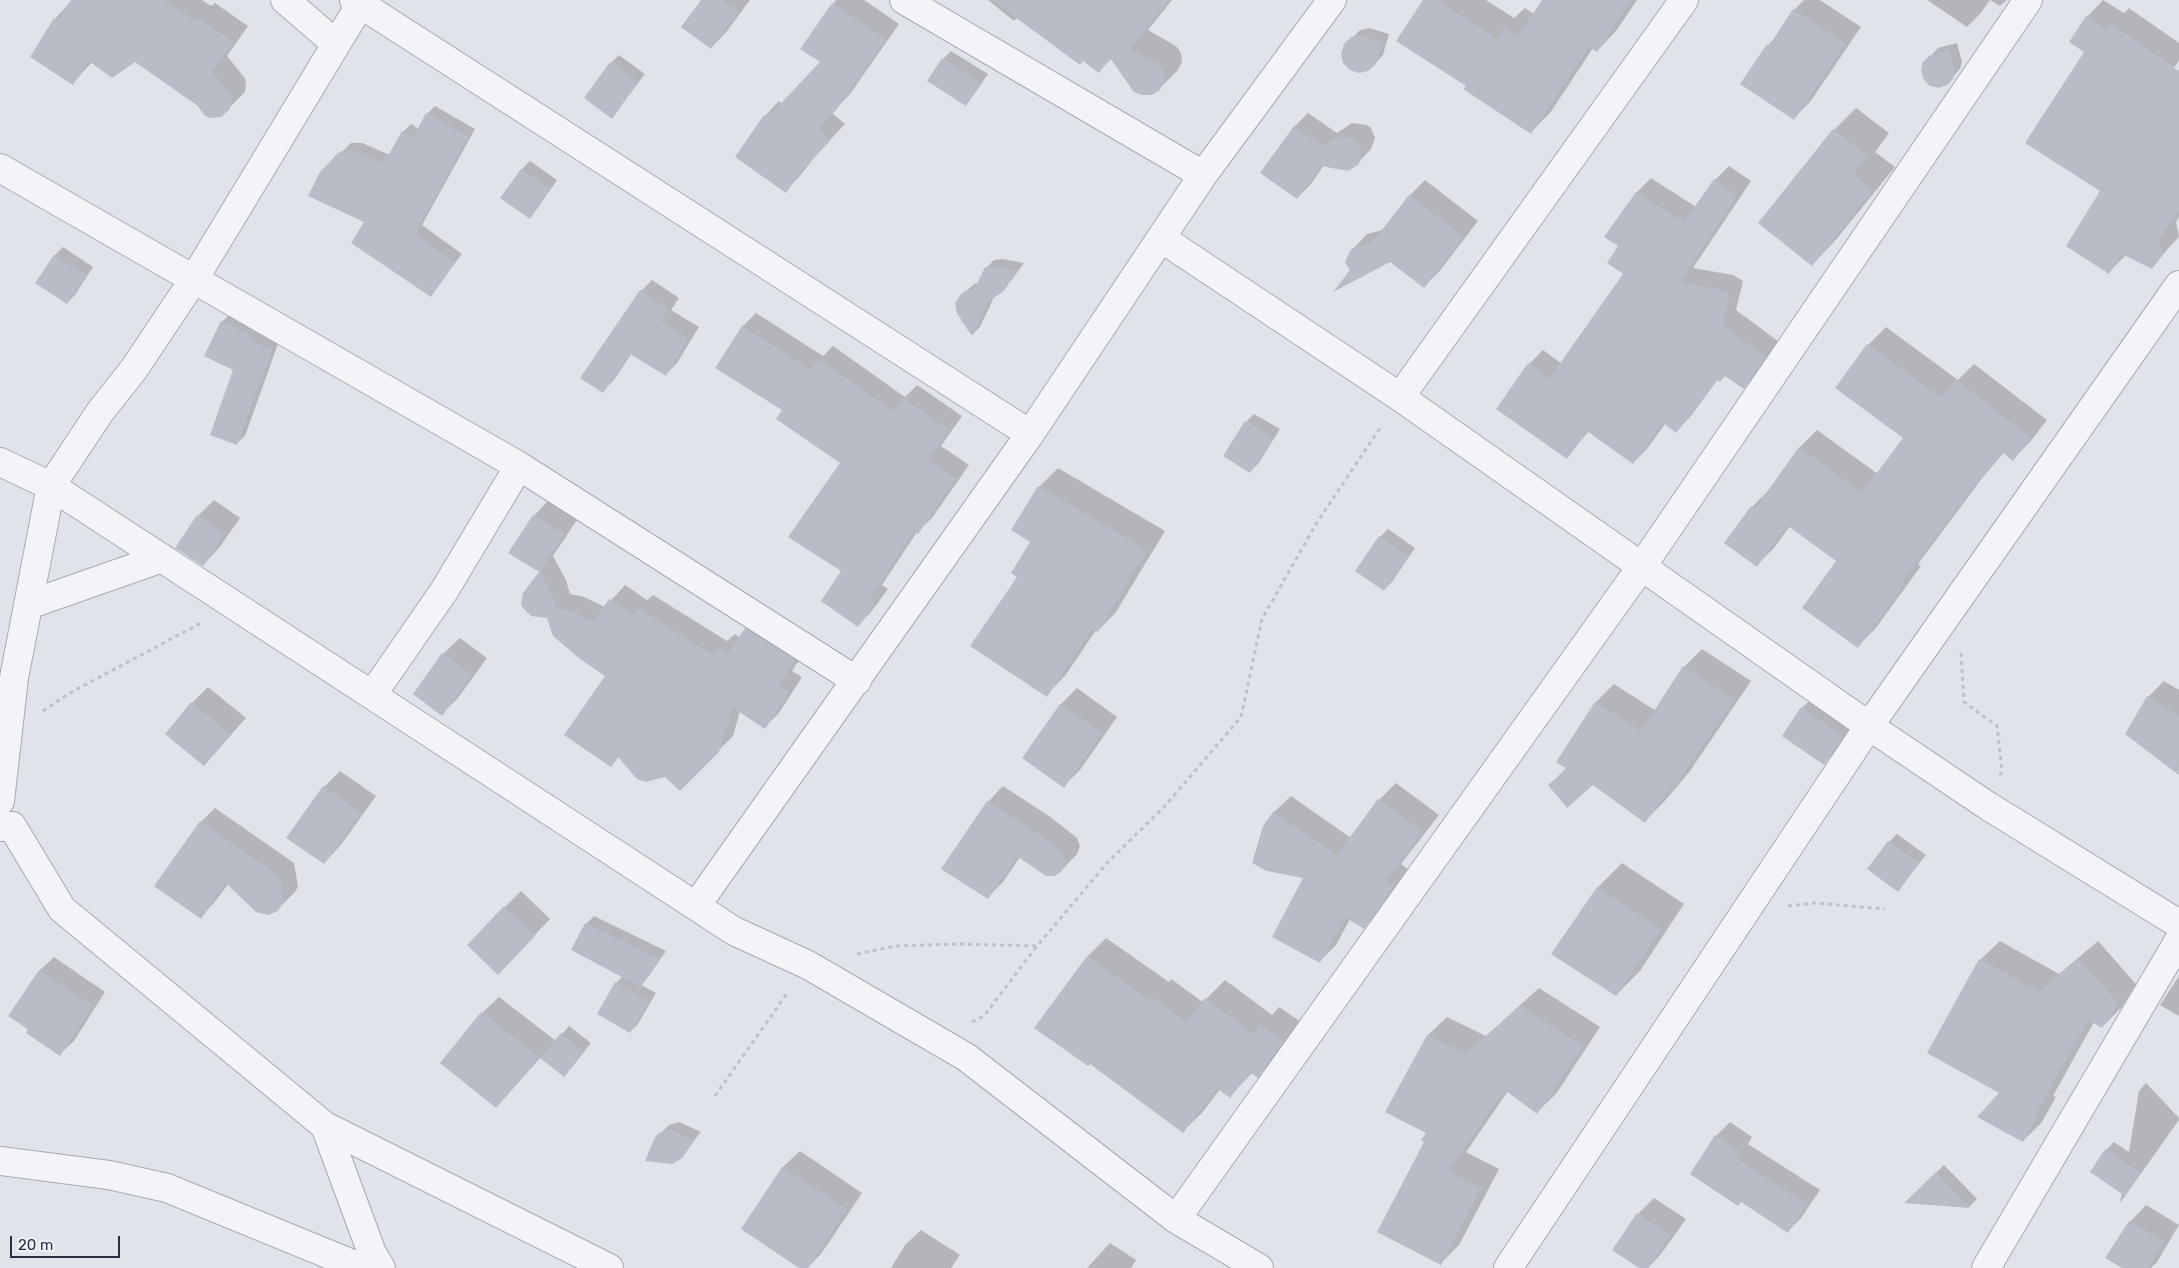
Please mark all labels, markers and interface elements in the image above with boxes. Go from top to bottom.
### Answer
scale bar [12,1226,122,1258]
text: 20 m [18,1236,53,1254]

